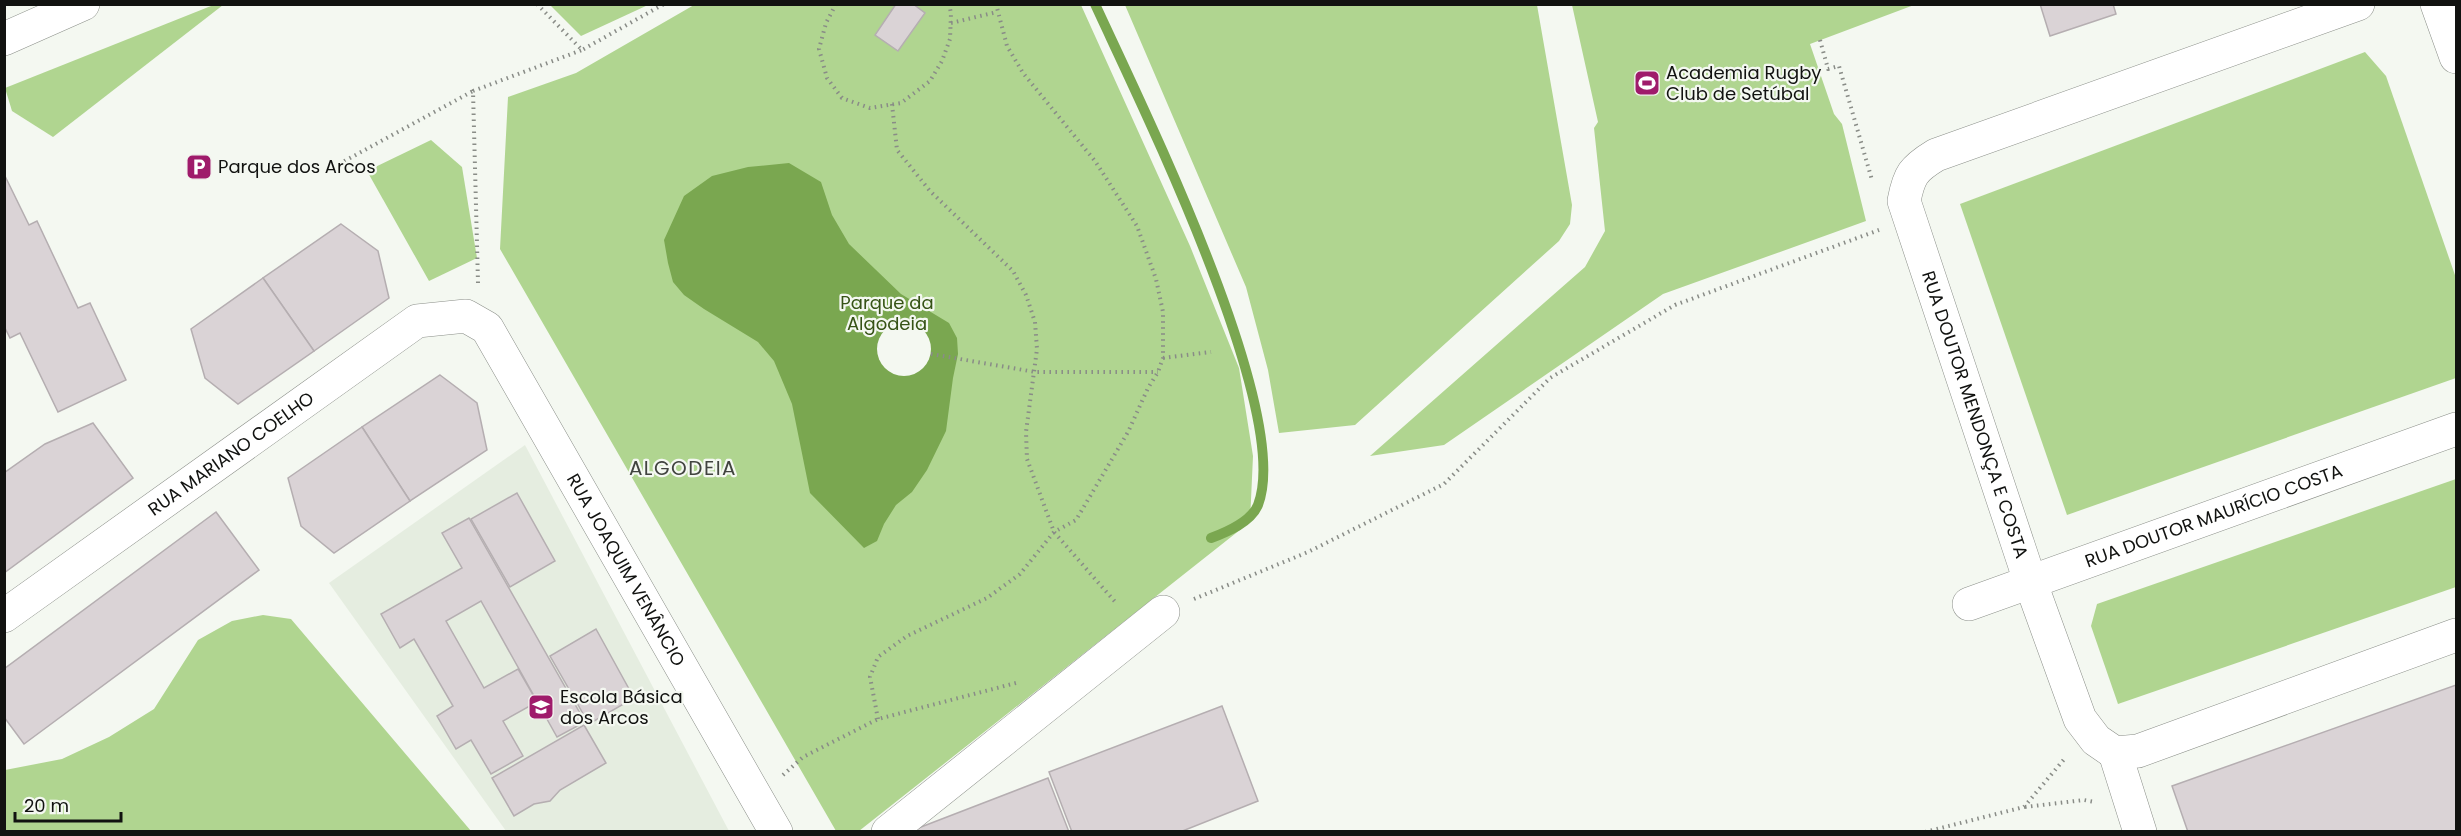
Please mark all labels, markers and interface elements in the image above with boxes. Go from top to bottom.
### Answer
place label: Academia Rugby Club de Setúbal [1666,60,1821,106]
sports icon: Academia Rugby Club de Setúbal [1632,68,1662,98]
parking icon: Parque dos Arcos [184,152,214,182]
place label: Parque dos Arcos [218,154,376,179]
street label: RUA DOUTOR MENDONÇA E COSTA [1916,268,2035,561]
park label: Parque da Algodeia [840,290,934,336]
street label: RUA MARIANO COELHO [143,386,319,521]
district label: ALGODEIA [629,454,737,482]
street label: RUA DOUTOR MAURÍCIO COSTA [2081,458,2346,573]
street label: RUA JOAQUIM VENÂNCIO [561,469,691,671]
place label: Escola Básica dos Arcos [560,684,683,730]
school or university icon: Escola Básica dos Arcos [526,692,556,722]
scale bar [15,785,122,823]
text: 20 m [24,793,69,818]

